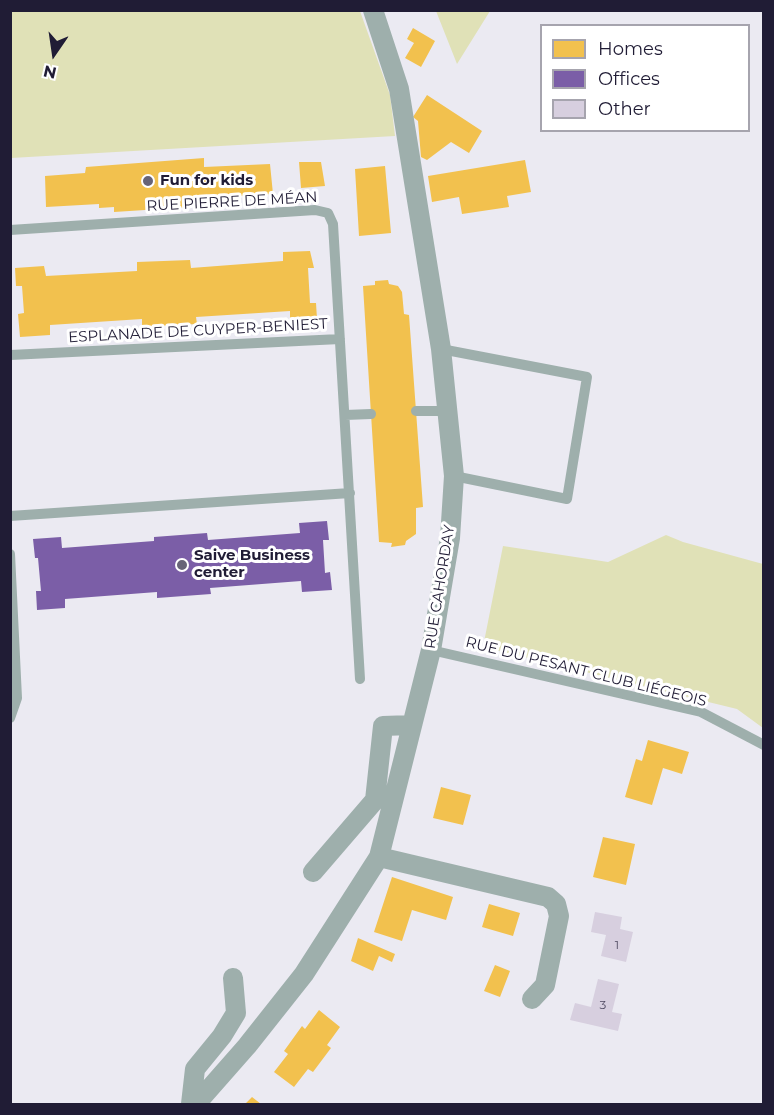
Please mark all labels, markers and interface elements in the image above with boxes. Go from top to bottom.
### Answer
north arrow [24,24,84,84]
legend [540,24,750,132]
text: Homes [598,38,663,60]
text: N [41,61,58,83]
text: Offices [598,68,660,90]
text: Other [598,98,651,120]
place label: Fun for kids [160,172,253,190]
marker: Fun for kids [141,174,155,188]
street label: RUE PIERRE DE MÉAN [146,189,318,215]
street label: ESPLANADE DE CUYPER-BENIEST [68,315,328,347]
street label: RUE CAHORDAY [421,524,459,650]
place label: Saive Business center [194,547,310,582]
marker: Saive Business center [175,558,189,572]
street label: RUE DU PESANT CLUB LIÉGEOIS [464,633,708,711]
house number: 1 [615,938,619,952]
house number: 3 [600,998,606,1012]

